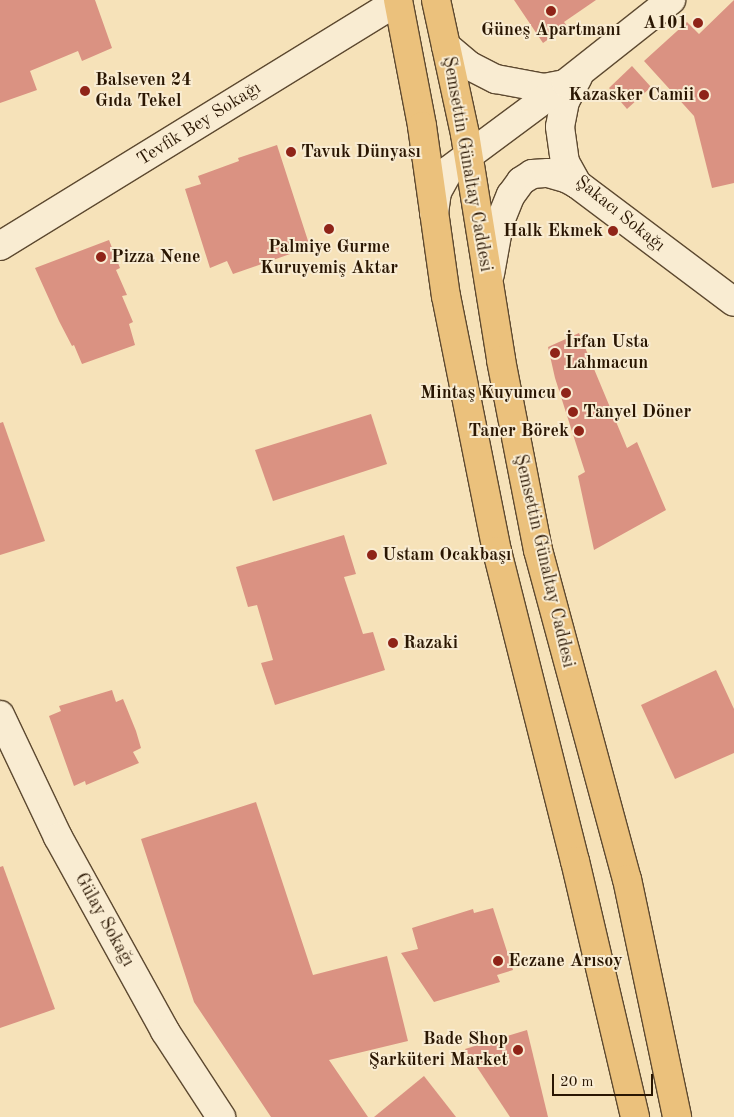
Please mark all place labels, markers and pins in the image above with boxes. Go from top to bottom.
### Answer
marker: Güneş Apartmanı [545,5,557,17]
place label: A101 [643,12,688,34]
marker: A101 [692,17,704,29]
place label: Güneş Apartmanı [481,19,621,41]
place label: Balseven 24 Gıda Tekel [95,70,192,112]
place label: Kazasker Camii [568,84,694,106]
marker: Balseven 24 Gıda Tekel [79,85,91,97]
marker: Kazasker Camii [698,89,710,101]
place label: Tavuk Dünyası [301,141,421,163]
marker: Tavuk Dünyası [285,146,297,158]
place label: Halk Ekmek [503,220,603,242]
marker: Palmiye Gurme Kuruyemiş Aktar [323,223,335,235]
marker: Halk Ekmek [607,225,619,237]
place label: Palmiye Gurme Kuruyemiş Aktar [260,237,398,280]
place label: Pizza Nene [111,246,200,268]
marker: Pizza Nene [95,251,107,263]
place label: İrfan Usta Lahmacun [565,332,649,374]
marker: İrfan Usta Lahmacun [549,347,561,359]
place label: Mintaş Kuyumcu [420,382,556,404]
marker: Mintaş Kuyumcu [560,387,572,399]
place label: Tanyel Döner [583,401,691,423]
marker: Tanyel Döner [567,406,579,418]
place label: Taner Börek [468,420,569,442]
marker: Taner Börek [573,425,585,437]
place label: Ustam Ocakbaşı [382,544,511,566]
marker: Ustam Ocakbaşı [366,549,378,561]
place label: Razaki [403,632,458,654]
marker: Razaki [387,637,399,649]
place label: Eczane Arısoy [508,950,623,972]
marker: Eczane Arısoy [492,955,504,967]
place label: Bade Shop Şarküteri Market [369,1029,508,1072]
marker: Bade Shop Şarküteri Market [512,1044,524,1056]

